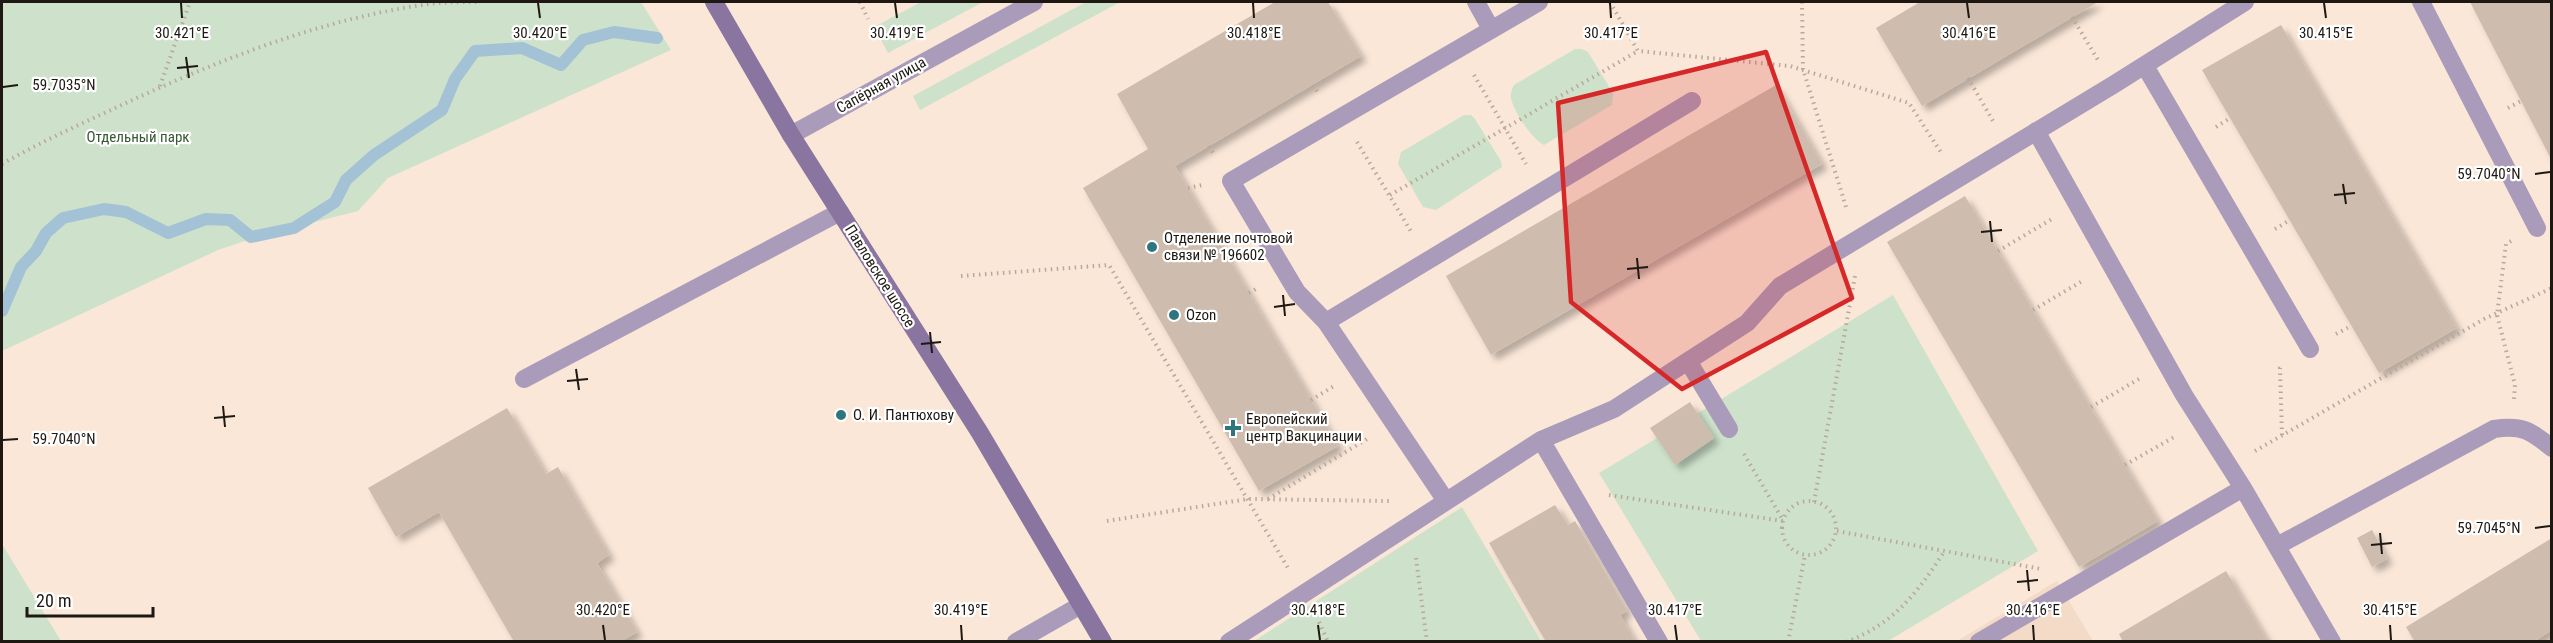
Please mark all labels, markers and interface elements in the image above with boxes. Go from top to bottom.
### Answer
text: 30.421°E [155,24,209,42]
text: 30.420°E [513,24,567,42]
text: 30.419°E [870,24,924,42]
text: 30.418°E [1227,24,1281,42]
text: 30.417°E [1584,24,1638,42]
text: 30.416°E [1942,24,1996,42]
text: 30.415°E [2299,24,2353,42]
street label: Сапёрная улица [833,53,929,117]
text: 59.7035°N [32,76,96,94]
park label: Отдельный парк [86,128,190,146]
text: 59.7040°N [2457,165,2521,183]
street label: Павловское шоссе [841,221,919,331]
place label: Отделение почтовой связи № 196602 [1164,229,1293,264]
marker: Отделение почтовой связи № 196602 [1145,240,1159,254]
place label: Ozon [1186,306,1216,324]
marker: Ozon [1167,308,1181,322]
place label: О. И. Пантюхову [853,406,954,424]
marker: О. И. Пантюхову [834,408,848,422]
place label: Европейский центр Вакцинации [1246,410,1362,445]
marker: Европейский центр Вакцинации [1224,419,1242,437]
text: 59.7040°N [32,430,96,448]
text: 59.7045°N [2457,519,2521,537]
scale bar [27,580,153,618]
text: 20 m [36,590,71,611]
text: 30.420°E [576,601,630,619]
text: 30.419°E [934,601,988,619]
text: 30.418°E [1291,601,1345,619]
text: 30.417°E [1648,601,1702,619]
text: 30.416°E [2006,601,2060,619]
text: 30.415°E [2363,601,2417,619]

